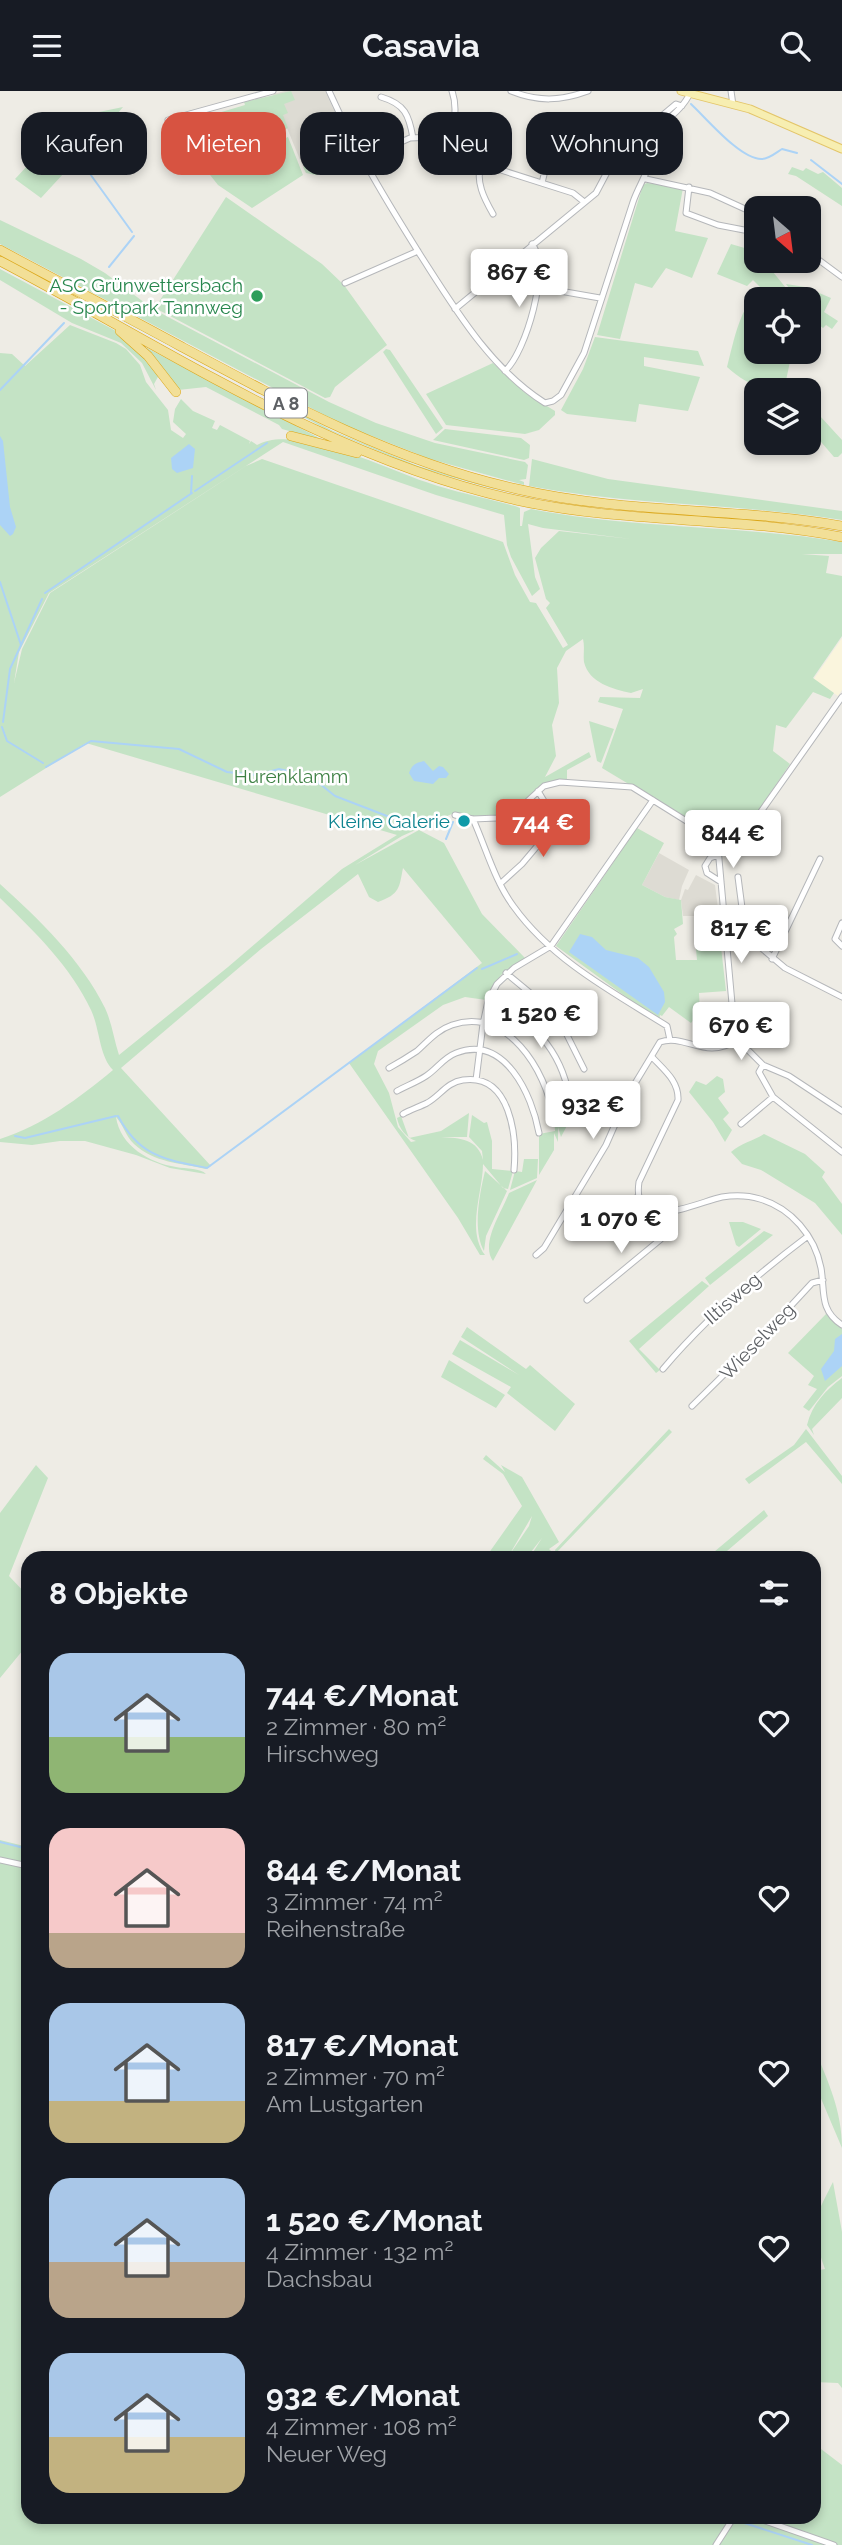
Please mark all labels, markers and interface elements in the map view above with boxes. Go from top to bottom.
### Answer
icon: menu [28,27,66,65]
text: Casavia [362,27,480,64]
icon: search [776,27,814,65]
chip: Kaufen [21,112,147,175]
chip: Mieten [161,112,286,175]
chip: Filter [300,112,404,175]
chip: Neu [418,112,512,175]
chip: Wohnung [526,112,683,175]
north arrow [744,196,821,273]
map controls [744,196,821,455]
pin: 867 € [470,249,568,309]
text: 867 € [487,258,551,285]
place label: ASC Grünwettersbach - Sportpark Tannweg [49,274,243,318]
button: locate [744,287,821,364]
marker: ASC Grünwettersbach - Sportpark Tannweg [249,288,265,304]
button: layers [744,378,821,455]
road number: A 8 [265,389,307,417]
park label: Hurenklamm [234,765,348,787]
pin: 744 € [494,799,592,859]
text: 744 € [512,808,574,835]
place label: Kleine Galerie [328,810,450,832]
pin: 844 € [684,811,782,870]
marker: Kleine Galerie [456,813,472,829]
text: 844 € [701,819,765,846]
pin: 817 € [692,905,790,965]
text: 817 € [710,914,772,941]
pin: 1 520 € [476,991,606,1050]
text: 1 520 € [501,999,581,1026]
pin: 670 € [692,1003,790,1062]
text: 670 € [709,1011,773,1038]
pin: 932 € [544,1081,642,1141]
text: 932 € [561,1090,625,1117]
pin: 1 070 € [556,1195,686,1255]
text: 1 070 € [580,1204,662,1231]
street label: Iltisweg [699,1268,765,1328]
street label: Wieselweg [715,1298,799,1384]
icon: filters [755,1574,793,1612]
text: 8 Objekte [49,1576,188,1611]
text: 744 €/Monat [266,1678,459,1713]
icon: home [105,1681,189,1765]
icon: heart [755,1704,793,1742]
text: 2 Zimmer · 80 m² [266,1713,446,1740]
text: Hirschweg [266,1740,379,1767]
text: 844 €/Monat [266,1853,461,1888]
icon: home [105,1856,189,1940]
icon: heart [755,1879,793,1917]
text: 3 Zimmer · 74 m² [266,1888,443,1915]
text: Reihenstraße [266,1915,405,1942]
text: 817 €/Monat [266,2028,458,2063]
icon: home [105,2031,189,2115]
icon: heart [755,2054,793,2092]
text: 2 Zimmer · 70 m² [266,2063,445,2090]
text: Am Lustgarten [266,2090,423,2117]
text: 1 520 €/Monat [266,2203,483,2238]
icon: home [105,2206,189,2290]
icon: heart [755,2229,793,2267]
text: 4 Zimmer · 132 m² [266,2238,453,2265]
text: Dachsbau [266,2265,372,2292]
text: 932 €/Monat [266,2378,460,2413]
icon: home [105,2381,189,2465]
icon: heart [755,2404,793,2442]
text: 4 Zimmer · 108 m² [266,2413,457,2440]
text: Neuer Weg [266,2440,387,2467]

